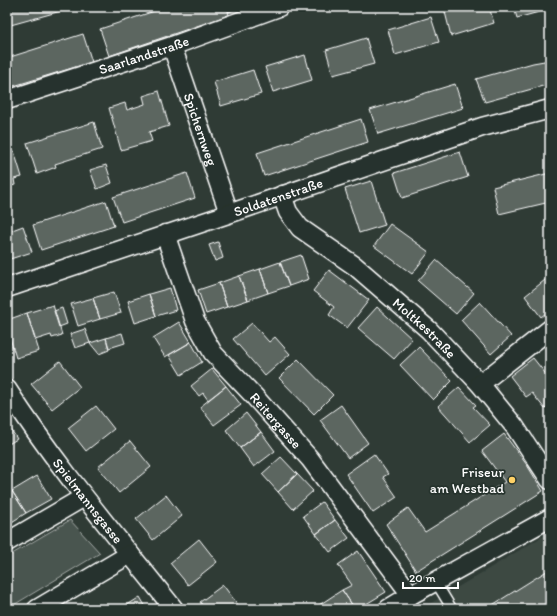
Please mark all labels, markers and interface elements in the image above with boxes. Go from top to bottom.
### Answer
street label: Saarlandstraße [97,32,192,78]
street label: Spichernweg [180,91,221,169]
street label: Soldatenstraße [232,174,325,220]
street label: Moltkestraße [389,294,460,362]
street label: Reitergasse [246,389,305,453]
street label: Spielmannsgasse [49,455,126,548]
place label: Friseur am Westbad [430,464,505,497]
marker: Friseur am Westbad [507,475,517,485]
scale bar [403,564,458,590]
text: 20 m [409,571,436,585]

